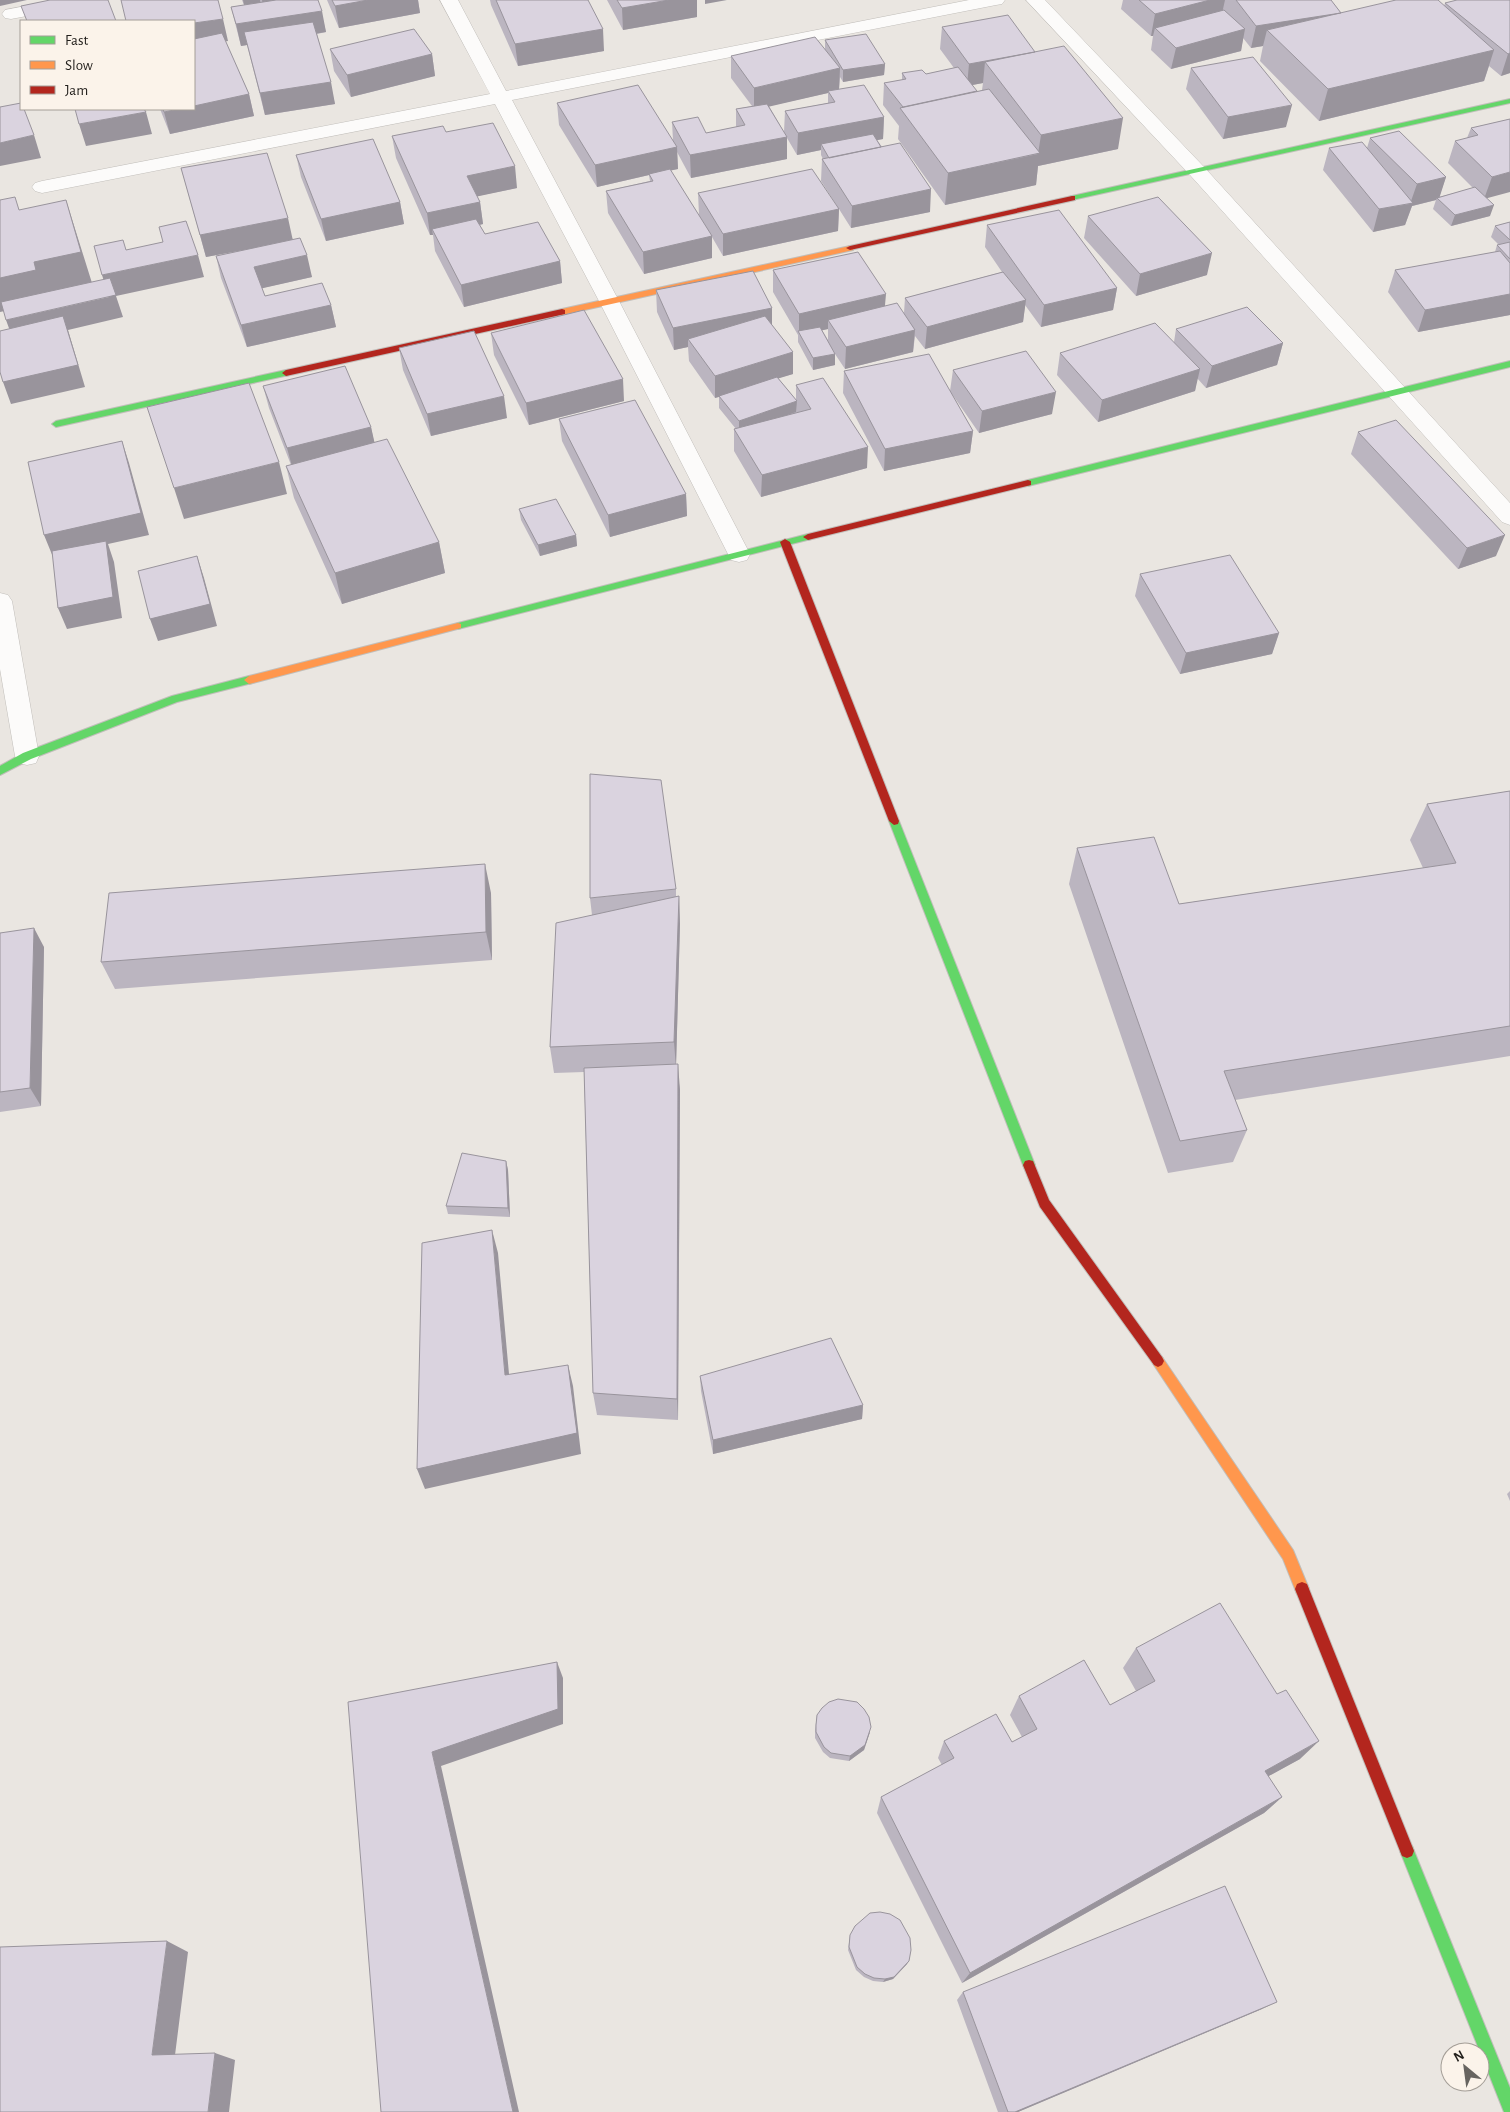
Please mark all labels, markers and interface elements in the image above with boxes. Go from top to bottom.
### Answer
legend [20,20,195,110]
text: Fast [65,33,89,48]
text: Slow [65,58,93,73]
text: Jam [65,83,88,98]
north arrow [1440,2042,1490,2092]
text: N [1452,2048,1467,2065]

